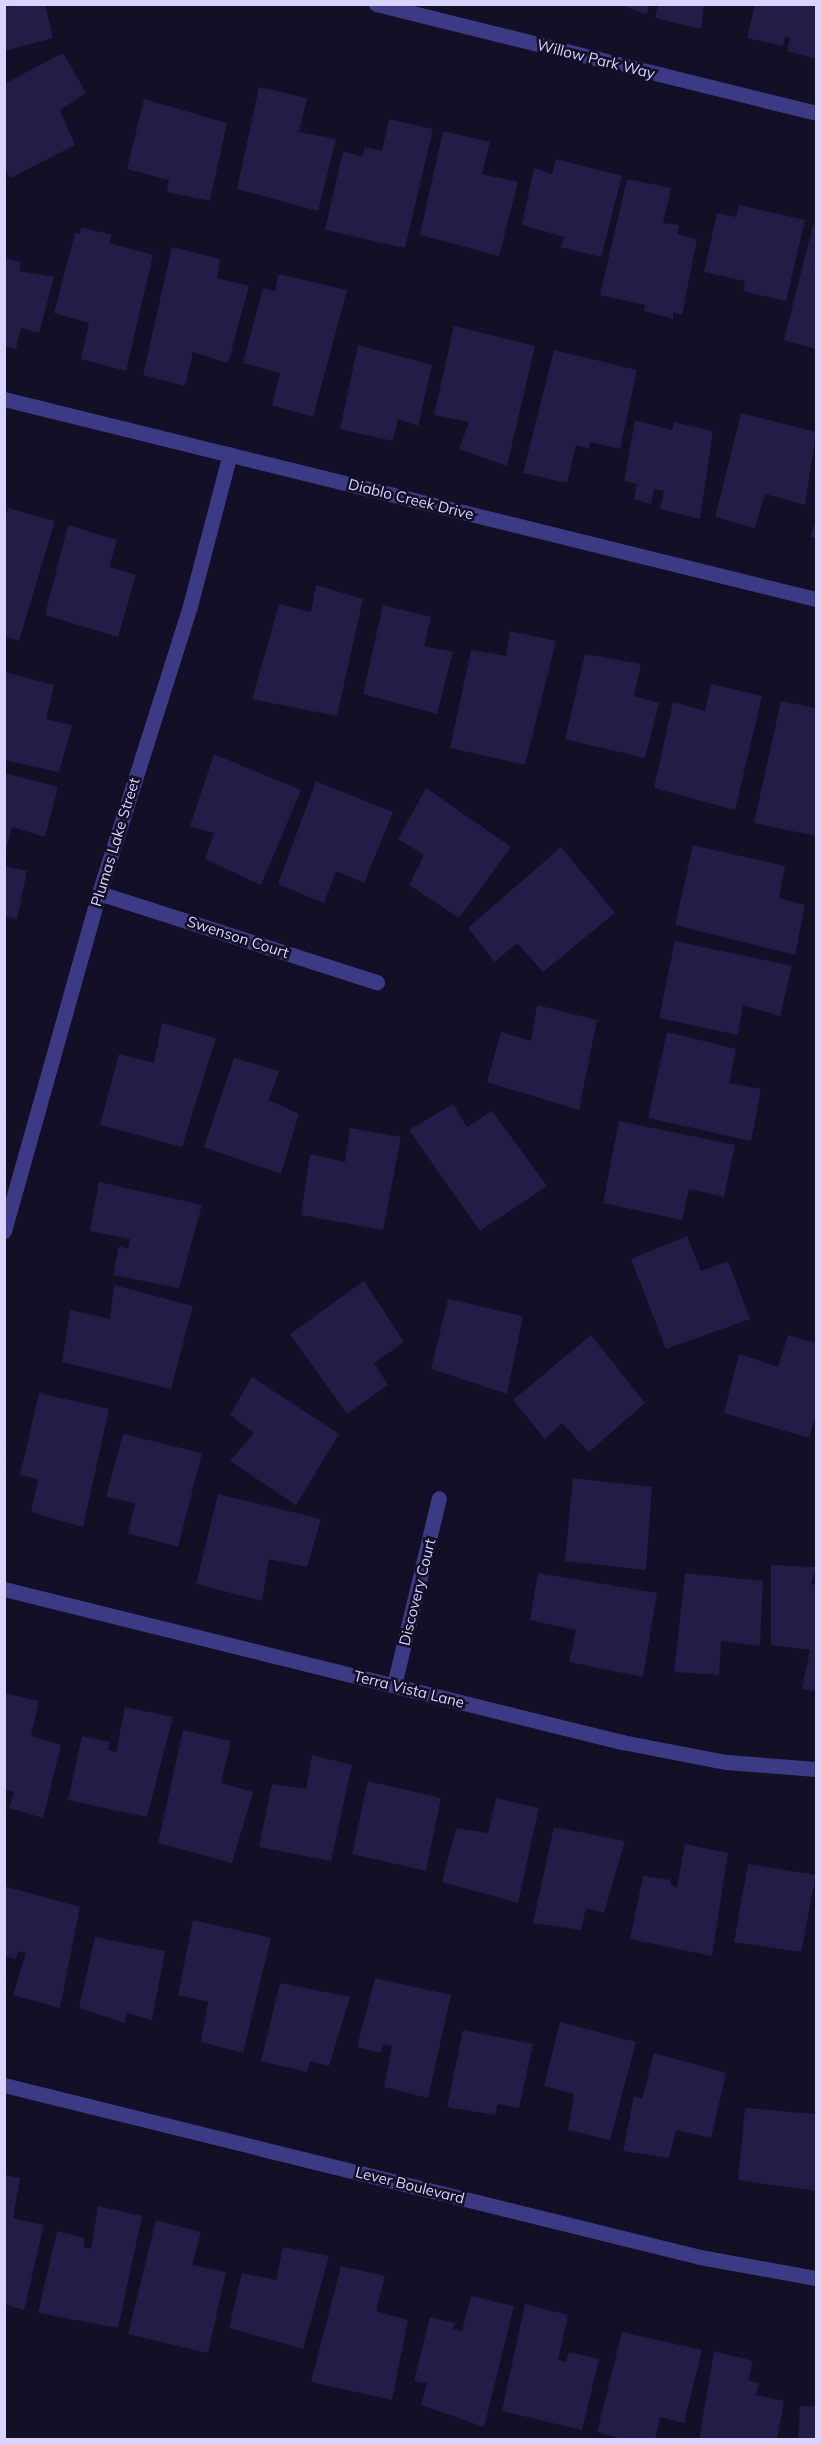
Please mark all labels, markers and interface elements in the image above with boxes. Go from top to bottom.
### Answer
street label: Willow Park Way [535,36,657,82]
street label: Diablo Creek Drive [346,475,476,523]
street label: Plumas Lake Street [87,775,143,909]
street label: Swenson Court [185,912,291,962]
street label: Discovery Court [395,1537,439,1647]
street label: Terra Vista Lane [352,1667,466,1711]
street label: Lever Boulevard [354,2163,466,2207]

